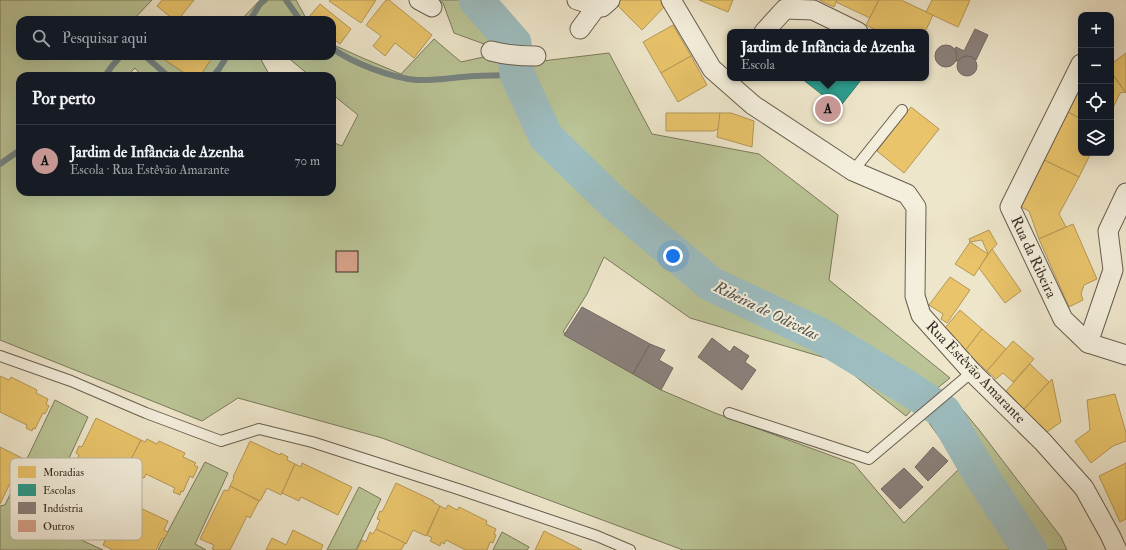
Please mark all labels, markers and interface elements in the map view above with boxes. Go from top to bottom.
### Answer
map controls [1078,12,1114,156]
button: + [1078,12,1114,48]
search box [16,16,336,60]
icon: search [30,27,52,49]
text: Pesquisar aqui [62,29,147,48]
popup [727,29,929,81]
text: Jardim de Infância de Azenha [741,38,915,57]
button: − [1078,48,1114,84]
text: Escola [741,57,775,73]
button: locate [1078,84,1114,120]
text: Por perto [32,88,95,109]
pin: A [815,94,841,124]
button: layers [1078,120,1114,156]
text: Jardim de Infância de Azenha [70,143,244,162]
text: A [41,153,49,169]
text: 70 m [295,153,320,169]
text: Escola · Rua Estêvão Amarante [70,162,229,178]
street label: Rua da Ribeira [1006,213,1061,302]
your location [663,246,683,266]
water label: Ribeira de Odivelas [710,276,823,345]
street label: Rua Estêvão Amarante [922,317,1030,428]
legend [10,458,142,540]
text: Moradias [43,466,84,479]
text: Escolas [43,484,76,497]
text: Indústria [43,502,84,515]
text: Outros [43,520,75,533]

